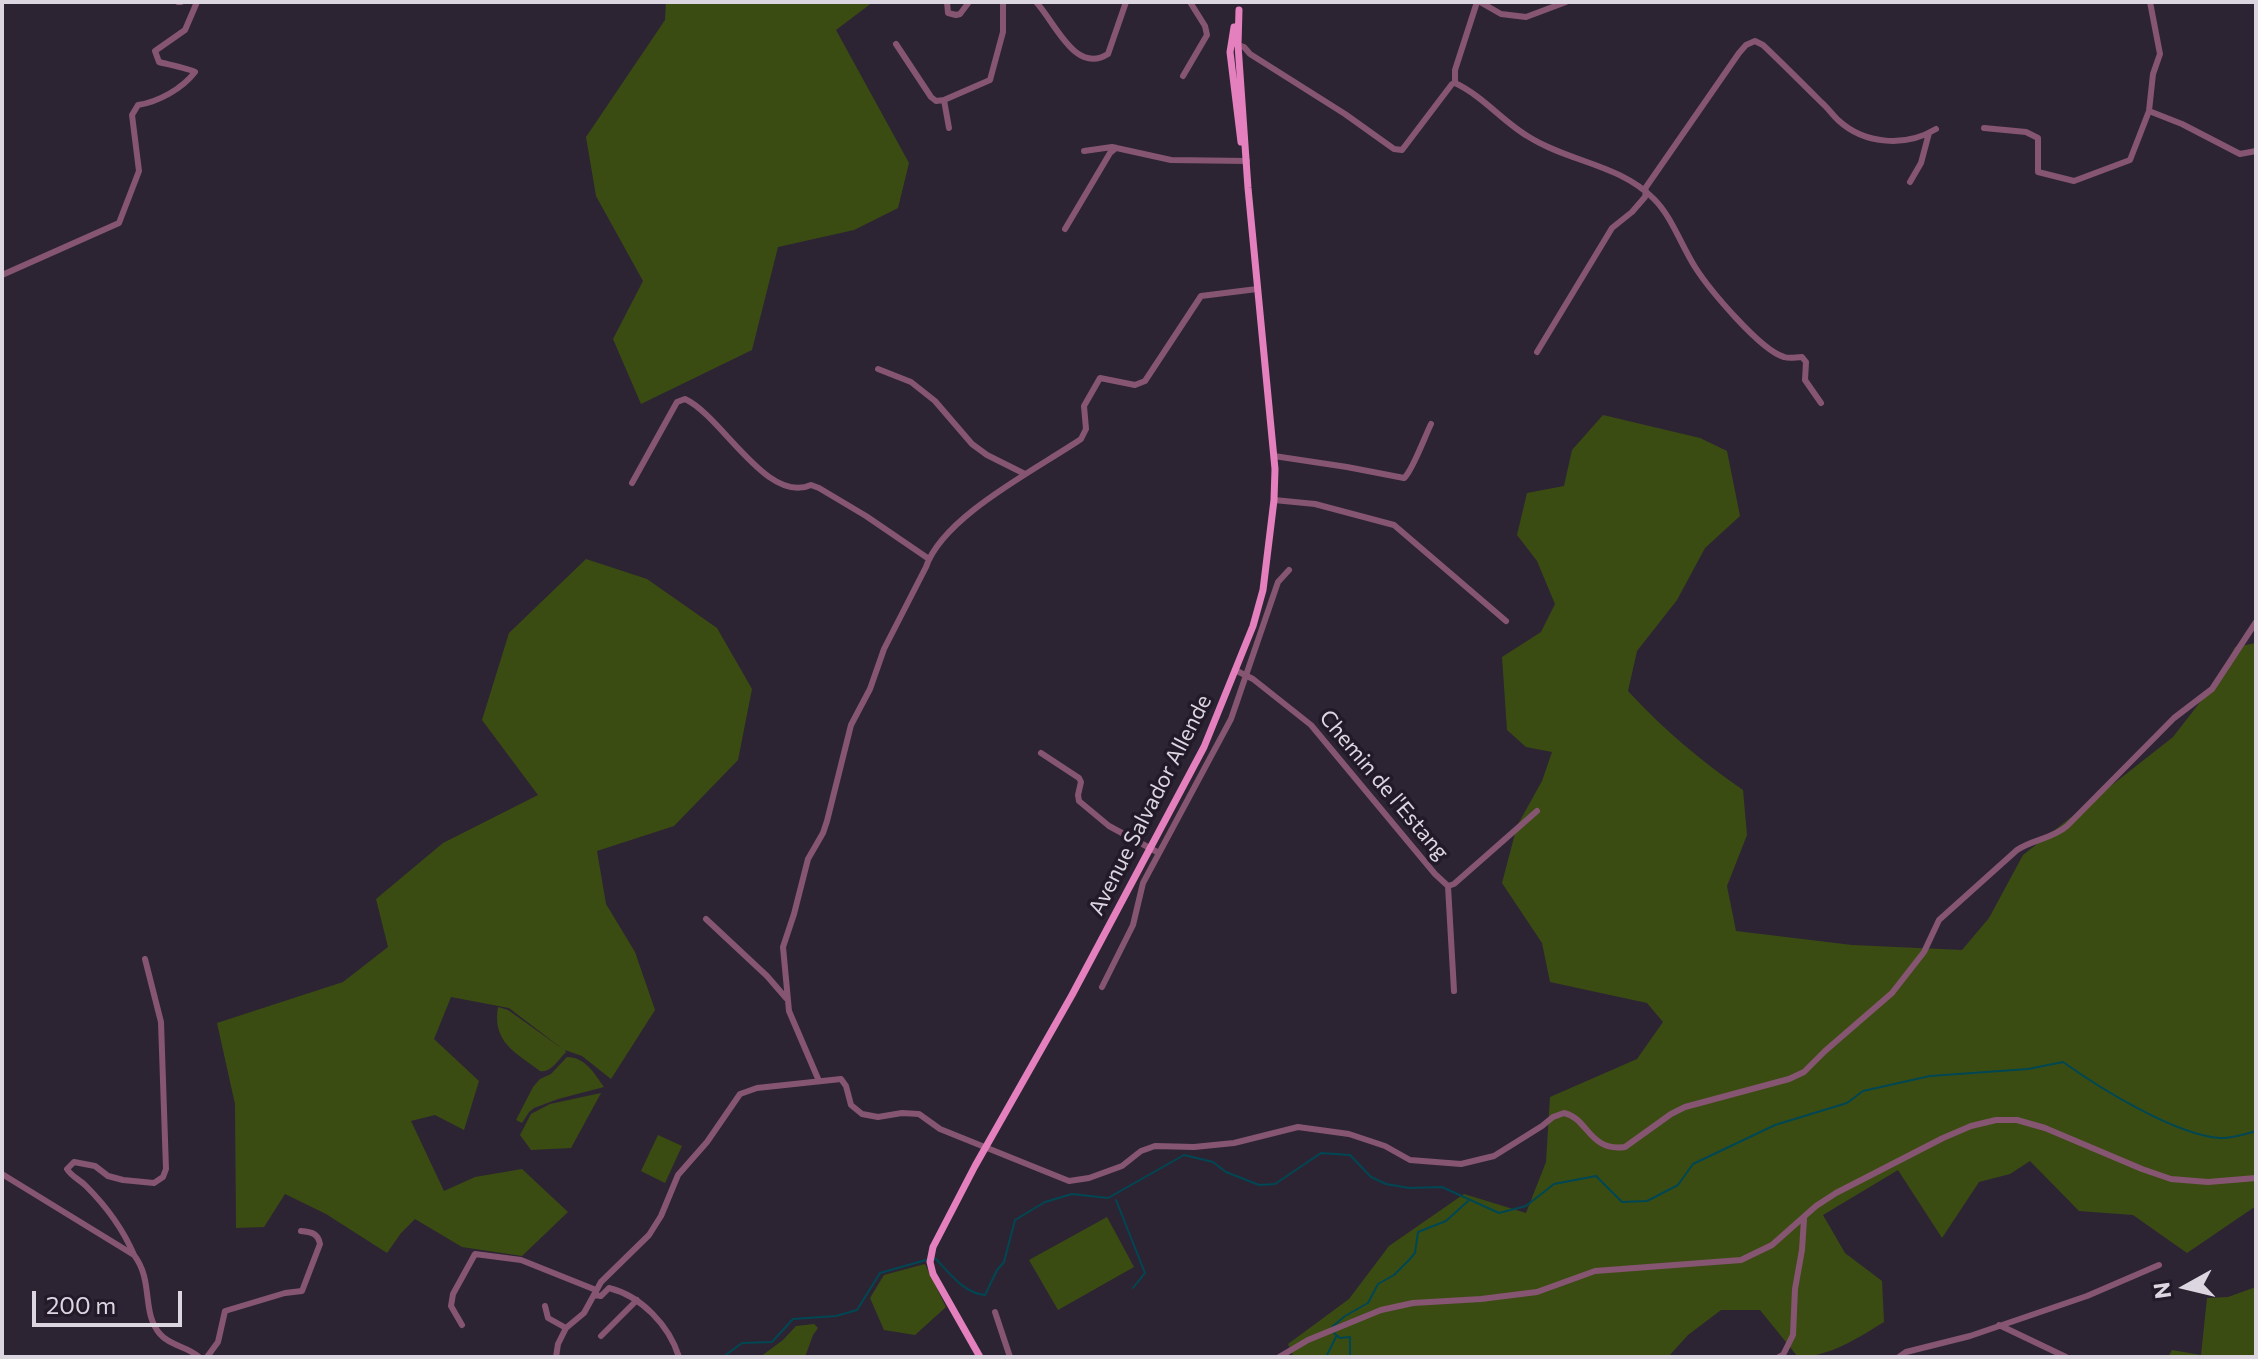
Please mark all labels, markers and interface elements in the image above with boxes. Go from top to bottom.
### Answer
street label: Avenue Salvador Allende [1083,690,1217,920]
street label: Chemin de l'Estang [1314,705,1454,865]
north arrow [2146,1247,2226,1327]
scale bar [36,1275,186,1325]
text: N [2147,1280,2176,1300]
text: 200 m [46,1290,116,1319]

